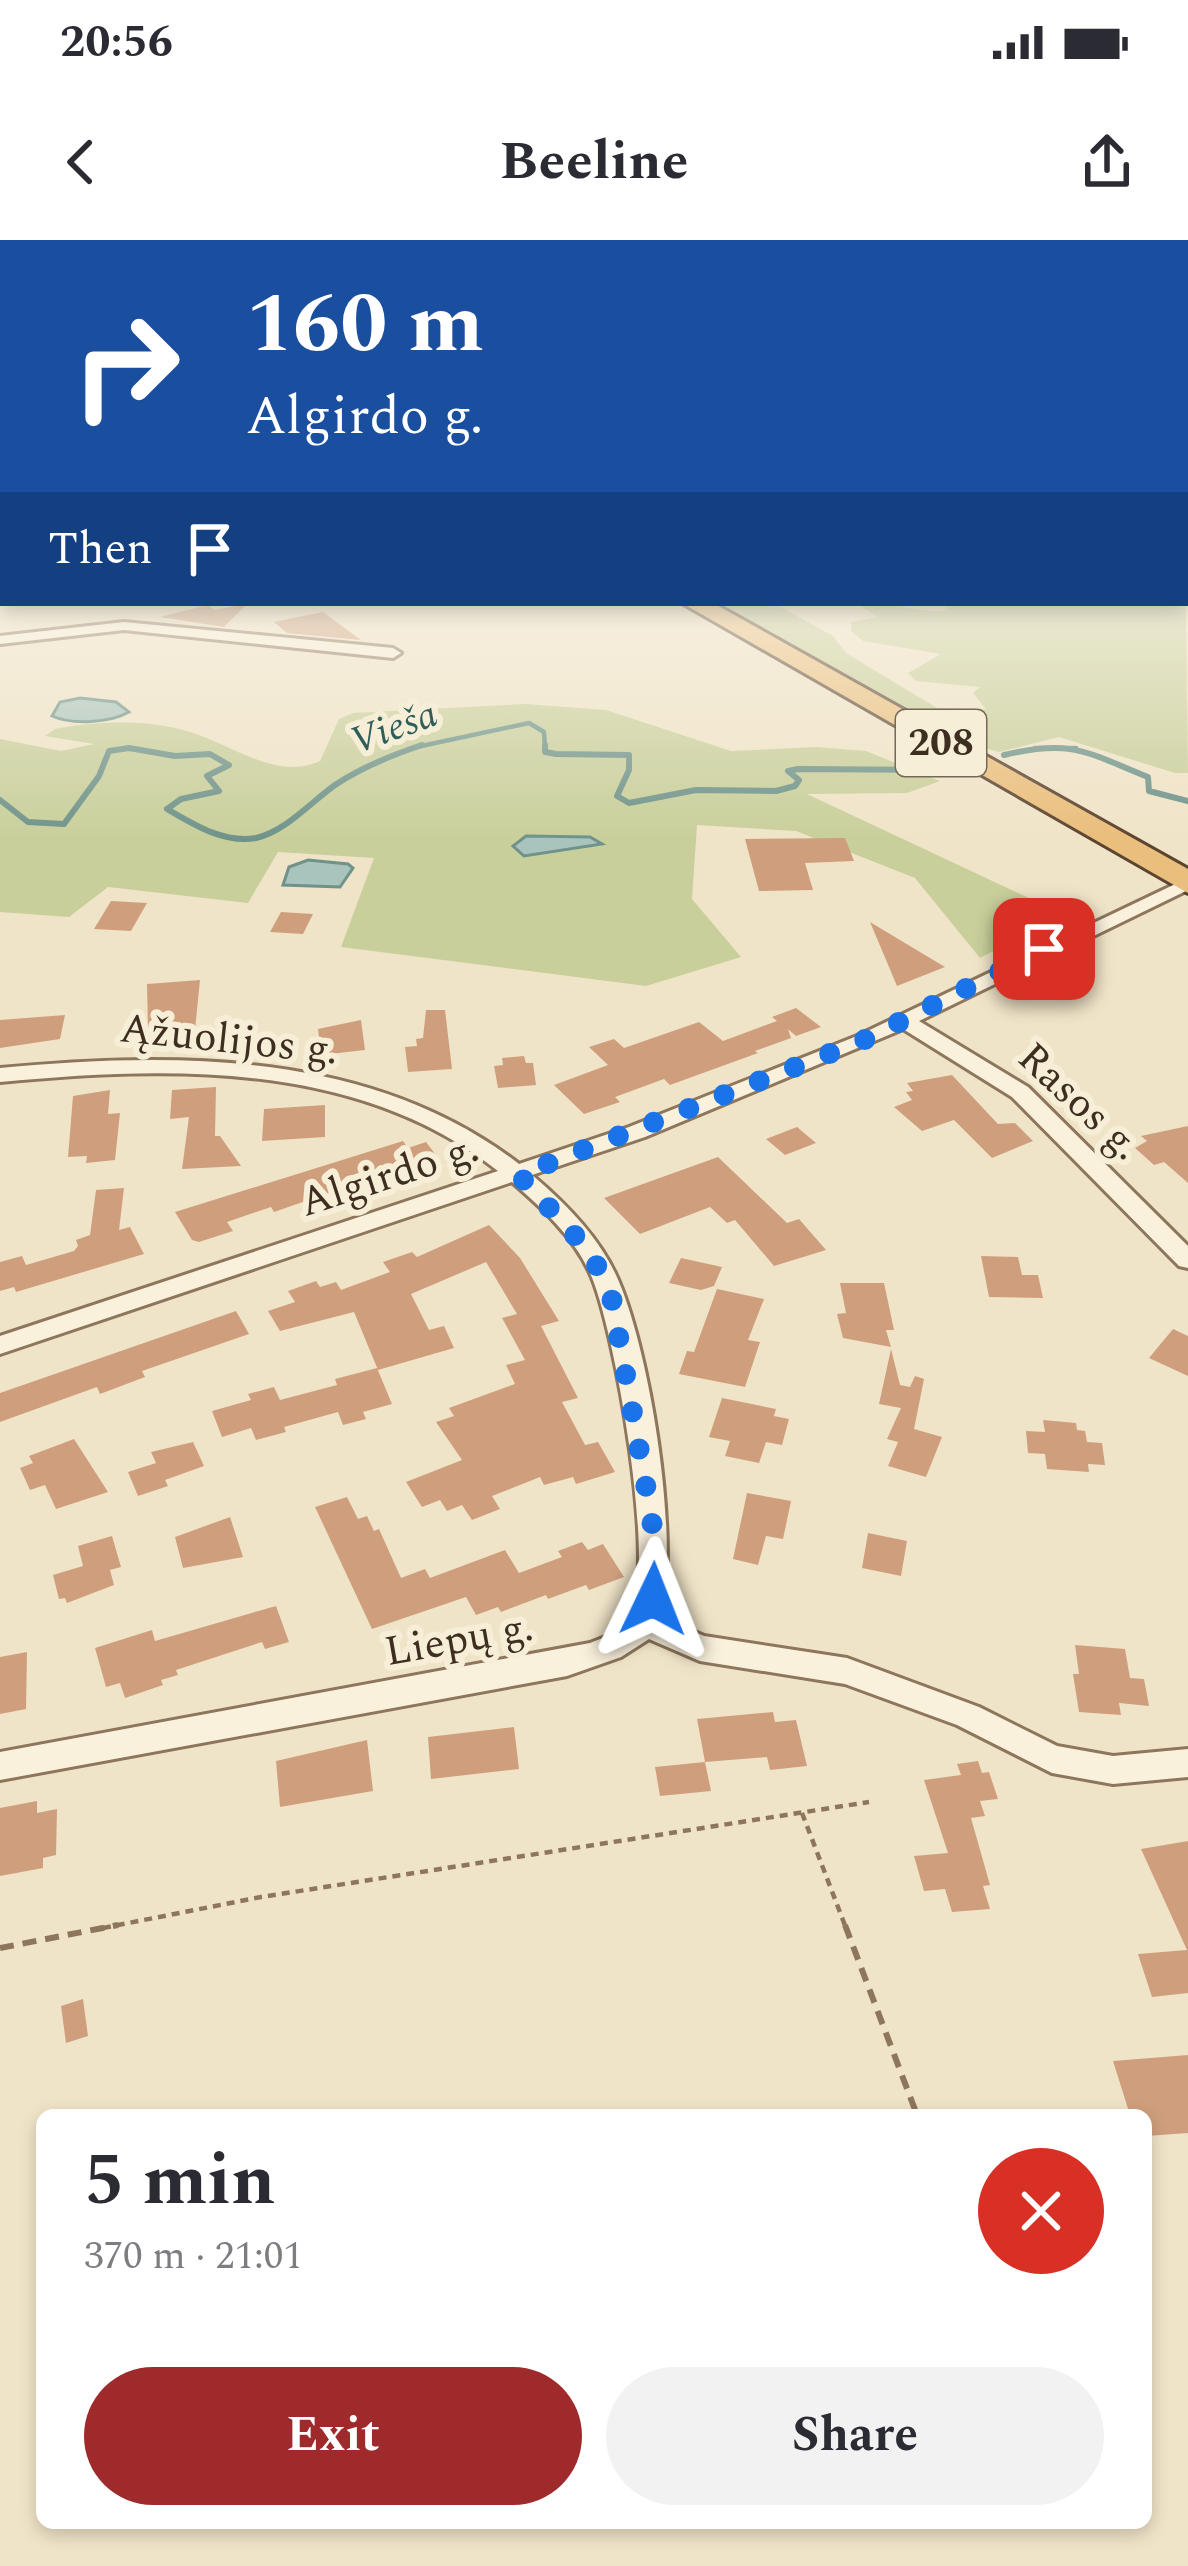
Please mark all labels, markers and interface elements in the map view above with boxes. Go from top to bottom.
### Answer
text: 20:56 [60,8,173,77]
text: Beeline [500,121,688,203]
icon: back [48,129,114,195]
icon: share [1074,129,1140,195]
text: 160 m [246,261,484,389]
icon: right [48,288,204,444]
text: Algirdo g. [246,376,483,458]
text: Then [48,515,153,584]
icon: arrive [177,516,243,582]
water label: Vieša [342,685,446,771]
road number: 208 [896,710,986,776]
pin [993,898,1095,1000]
icon: arrive [1011,916,1077,982]
street label: Ąžuolijos g. [117,997,341,1083]
street label: Rasos g. [1003,1028,1155,1176]
street label: Algirdo g. [291,1118,487,1234]
position arrow [590,1536,716,1662]
street label: Liepų g. [380,1596,538,1684]
text: 5 min [84,2127,276,2236]
button: close [978,2148,1104,2274]
text: 370 m · 21:01 [84,2227,303,2286]
button: Exit [84,2367,582,2505]
button: Share [606,2367,1104,2505]

